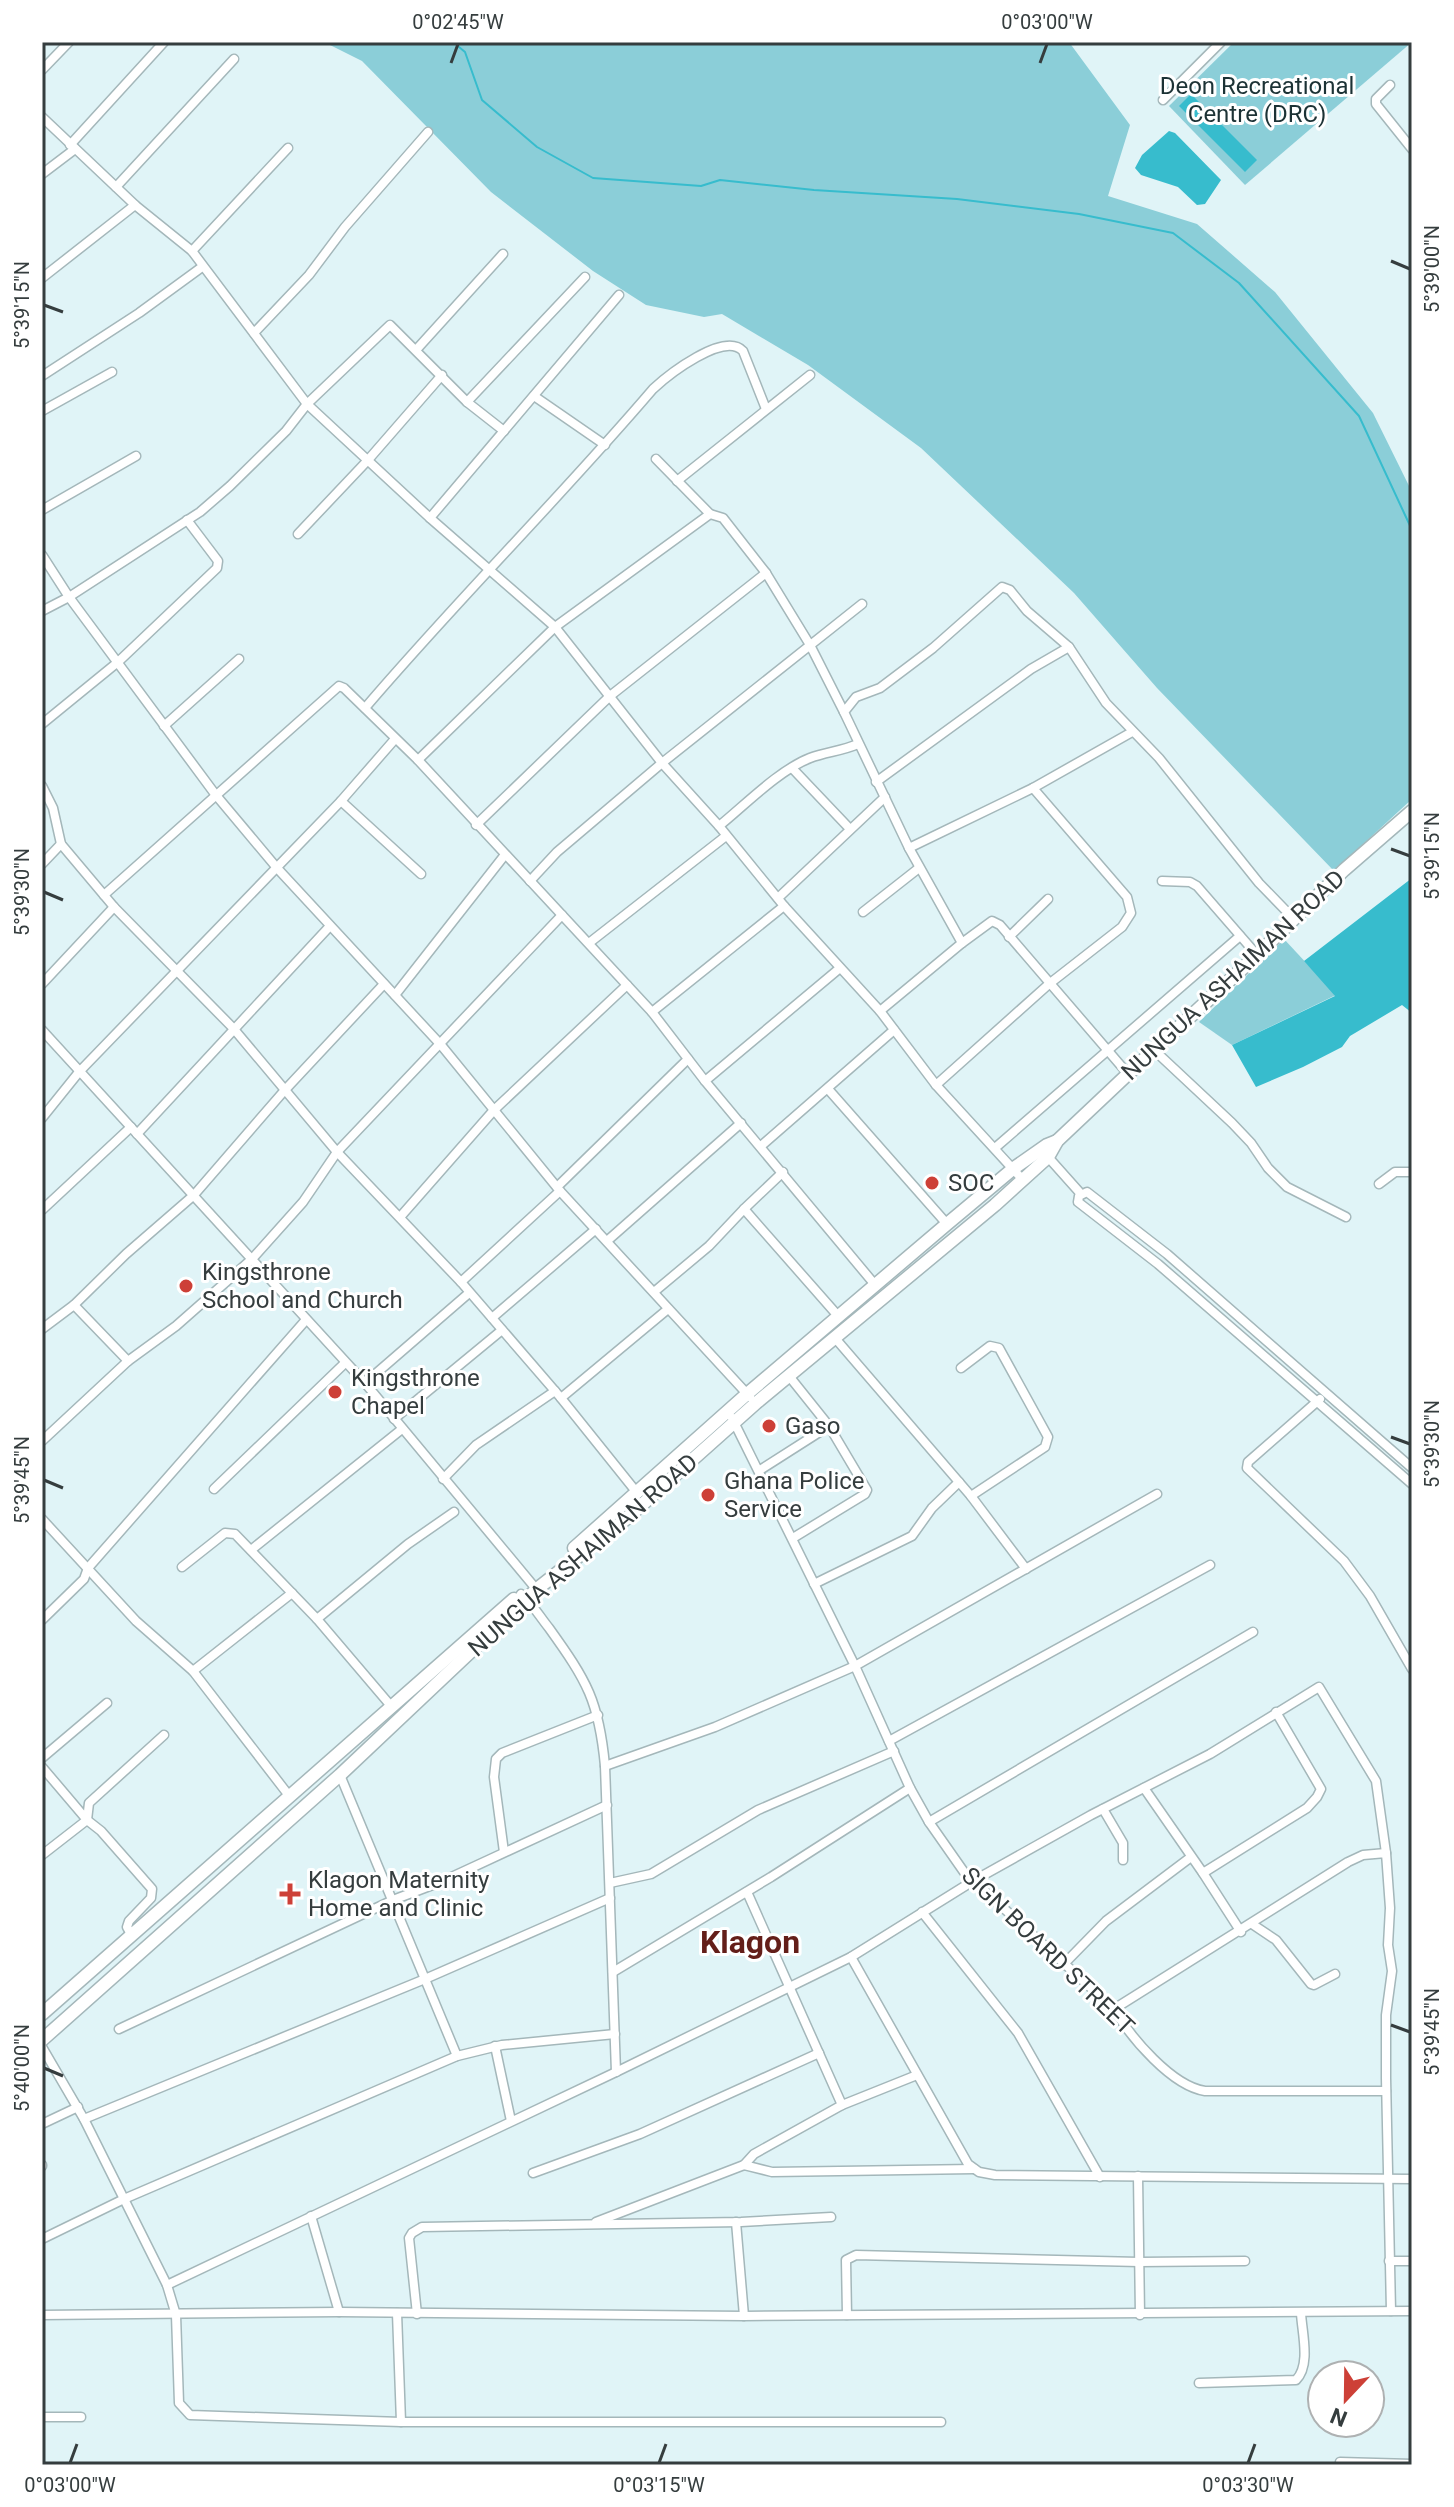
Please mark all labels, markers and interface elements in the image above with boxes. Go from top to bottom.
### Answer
text: 0°02'45"W [412,10,504,34]
text: 0°03'00"W [1001,10,1093,34]
park label: Deon Recreational Centre (DRC) [1160,72,1354,128]
text: 5°39'00"N [1420,225,1444,313]
text: 5°39'15"N [10,261,34,349]
text: 5°39'15"N [1420,812,1444,900]
text: 5°39'30"N [10,848,34,936]
street label: NUNGUA ASHAIMAN ROAD [1116,864,1350,1086]
place label: SOC [948,1169,994,1197]
marker: SOC [923,1174,941,1192]
place label: Kingsthrone School and Church [202,1258,403,1314]
marker: Kingsthrone School and Church [177,1277,195,1295]
place label: Kingsthrone Chapel [351,1364,480,1420]
marker: Kingsthrone Chapel [326,1383,344,1401]
text: 5°39'30"N [1420,1400,1444,1488]
place label: Gaso [785,1412,840,1440]
marker: Gaso [760,1417,778,1435]
text: 5°39'45"N [10,1436,34,1524]
street label: NUNGUA ASHAIMAN ROAD [463,1448,703,1662]
place label: Ghana Police Service [724,1467,865,1523]
marker: Ghana Police Service [699,1486,717,1504]
street label: SIGN BOARD STREET [956,1861,1140,2041]
place label: Klagon Maternity Home and Clinic [308,1866,490,1922]
marker: Klagon Maternity Home and Clinic [279,1883,301,1905]
district label: Klagon [700,1923,800,1961]
text: 5°39'45"N [1420,1988,1444,2076]
text: 5°40'00"N [10,2024,34,2112]
north arrow [1306,2359,1386,2439]
text: N [1327,2403,1351,2432]
text: 0°03'00"W [24,2473,116,2497]
text: 0°03'15"W [613,2473,705,2497]
text: 0°03'30"W [1202,2473,1294,2497]

